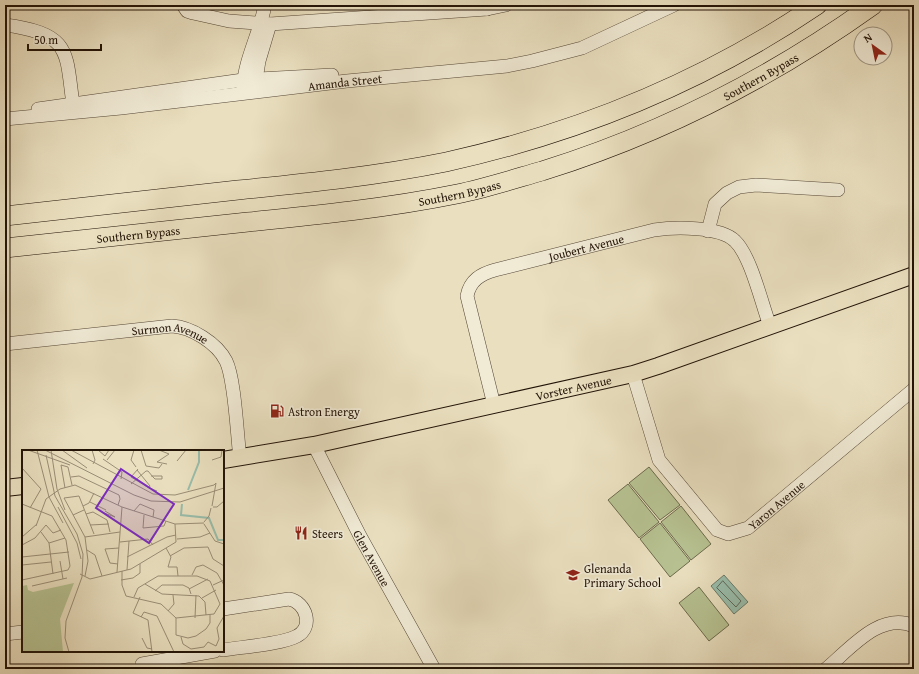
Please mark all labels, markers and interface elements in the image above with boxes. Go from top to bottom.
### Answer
scale bar [28,26,101,52]
north arrow [853,26,893,66]
text: N [860,29,876,46]
text: 50 m [34,31,58,48]
street label: Southern Bypass [720,48,801,104]
street label: Amanda Street [307,69,384,94]
street label: Southern Bypass [417,175,503,210]
street label: Southern Bypass [96,221,181,247]
street label: Joubert Avenue [545,229,626,265]
street label: Surmon Avenue [131,317,213,348]
street label: Vorster Avenue [534,370,613,404]
fuel station icon: Astron Energy [269,403,285,419]
place label: Astron Energy [288,403,360,420]
inset map [22,450,224,652]
street label: Yaron Avenue [744,475,808,533]
restaurant icon: Steers [293,525,309,541]
place label: Steers [312,525,343,542]
street label: Glen Avenue [350,527,395,590]
place label: Glenanda Primary School [584,560,662,591]
school or university icon: Glenanda Primary School [565,567,581,583]

